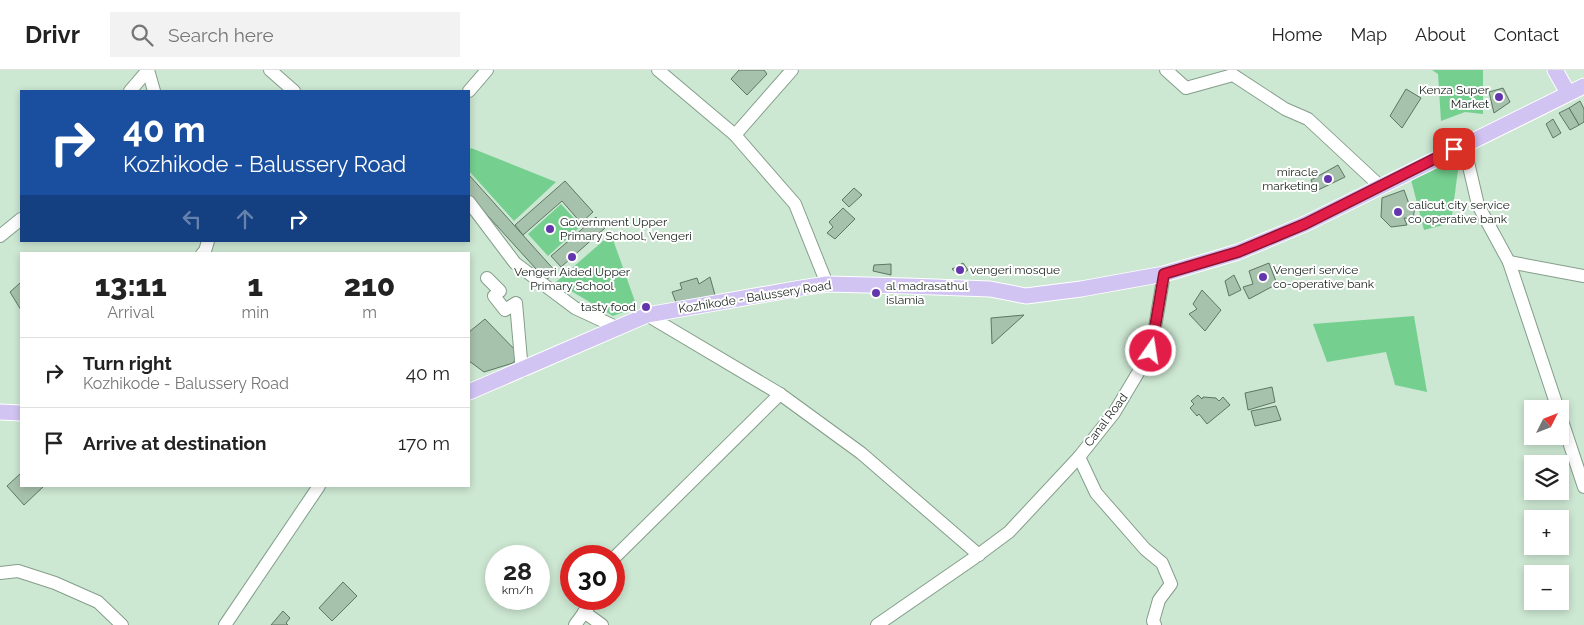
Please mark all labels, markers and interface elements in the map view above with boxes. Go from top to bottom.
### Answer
search box [110,12,460,57]
text: Drivr [25,20,80,49]
icon: search [128,21,156,49]
text: Search here [168,24,274,46]
text: Home [1271,24,1322,45]
text: Map [1350,24,1387,45]
text: About [1415,24,1466,45]
text: Contact [1494,24,1559,45]
place label: Kenza Super Market [1419,83,1490,111]
marker: Kenza Super Market [1493,91,1505,103]
text: 40 m [123,109,205,150]
icon: right [40,110,105,175]
pin [1433,128,1475,170]
icon: arrive [1440,135,1468,163]
text: Kozhikode - Balussery Road [123,151,406,177]
place label: miracle marketing [1262,165,1318,193]
marker: miracle marketing [1322,173,1334,185]
place label: calicut city service co operative bank [1408,198,1510,226]
icon: left [178,205,206,233]
icon: ahead [231,205,259,233]
icon: right [284,205,312,233]
marker: calicut city service co operative bank [1392,206,1404,218]
place label: Government Upper Primary School, Vengeri [560,215,692,243]
marker: Government Upper Primary School, Vengeri [544,223,556,235]
marker: Vengeri Aided Upper Primary School [566,251,578,263]
place label: vengeri mosque [970,263,1060,277]
place label: Vengeri service co-operative bank [1273,263,1375,291]
marker: vengeri mosque [954,264,966,276]
place label: Vengeri Aided Upper Primary School [514,265,631,293]
text: 13:11 [95,268,167,303]
text: 1 [247,268,263,303]
text: 210 [344,268,395,303]
marker: Vengeri service co-operative bank [1257,271,1269,283]
street label: Kozhikode - Balussery Road [678,278,832,316]
place label: al madrasathul islamia [886,279,969,307]
marker: al madrasathul islamia [870,287,882,299]
place label: tasty food [581,300,636,314]
marker: tasty food [640,301,652,313]
text: Arrival [107,303,154,322]
text: min [241,303,269,322]
text: m [362,303,377,322]
position arrow [1124,324,1176,376]
text: Turn right [83,352,172,374]
icon: right [40,359,68,387]
text: 40 m [406,362,450,384]
text: Kozhikode - Balussery Road [83,374,289,393]
street label: Canal Road [1081,391,1131,449]
north arrow [1524,400,1569,445]
map controls [1524,400,1569,610]
icon: arrive [40,429,68,457]
text: Arrive at destination [83,432,267,454]
text: 170 m [398,432,450,454]
button: layers [1524,455,1569,500]
button: + [1524,510,1569,555]
speed limit sign: 30 [560,545,625,610]
text: 28 [503,556,532,586]
button: − [1524,565,1569,610]
text: km/h [502,583,533,597]

